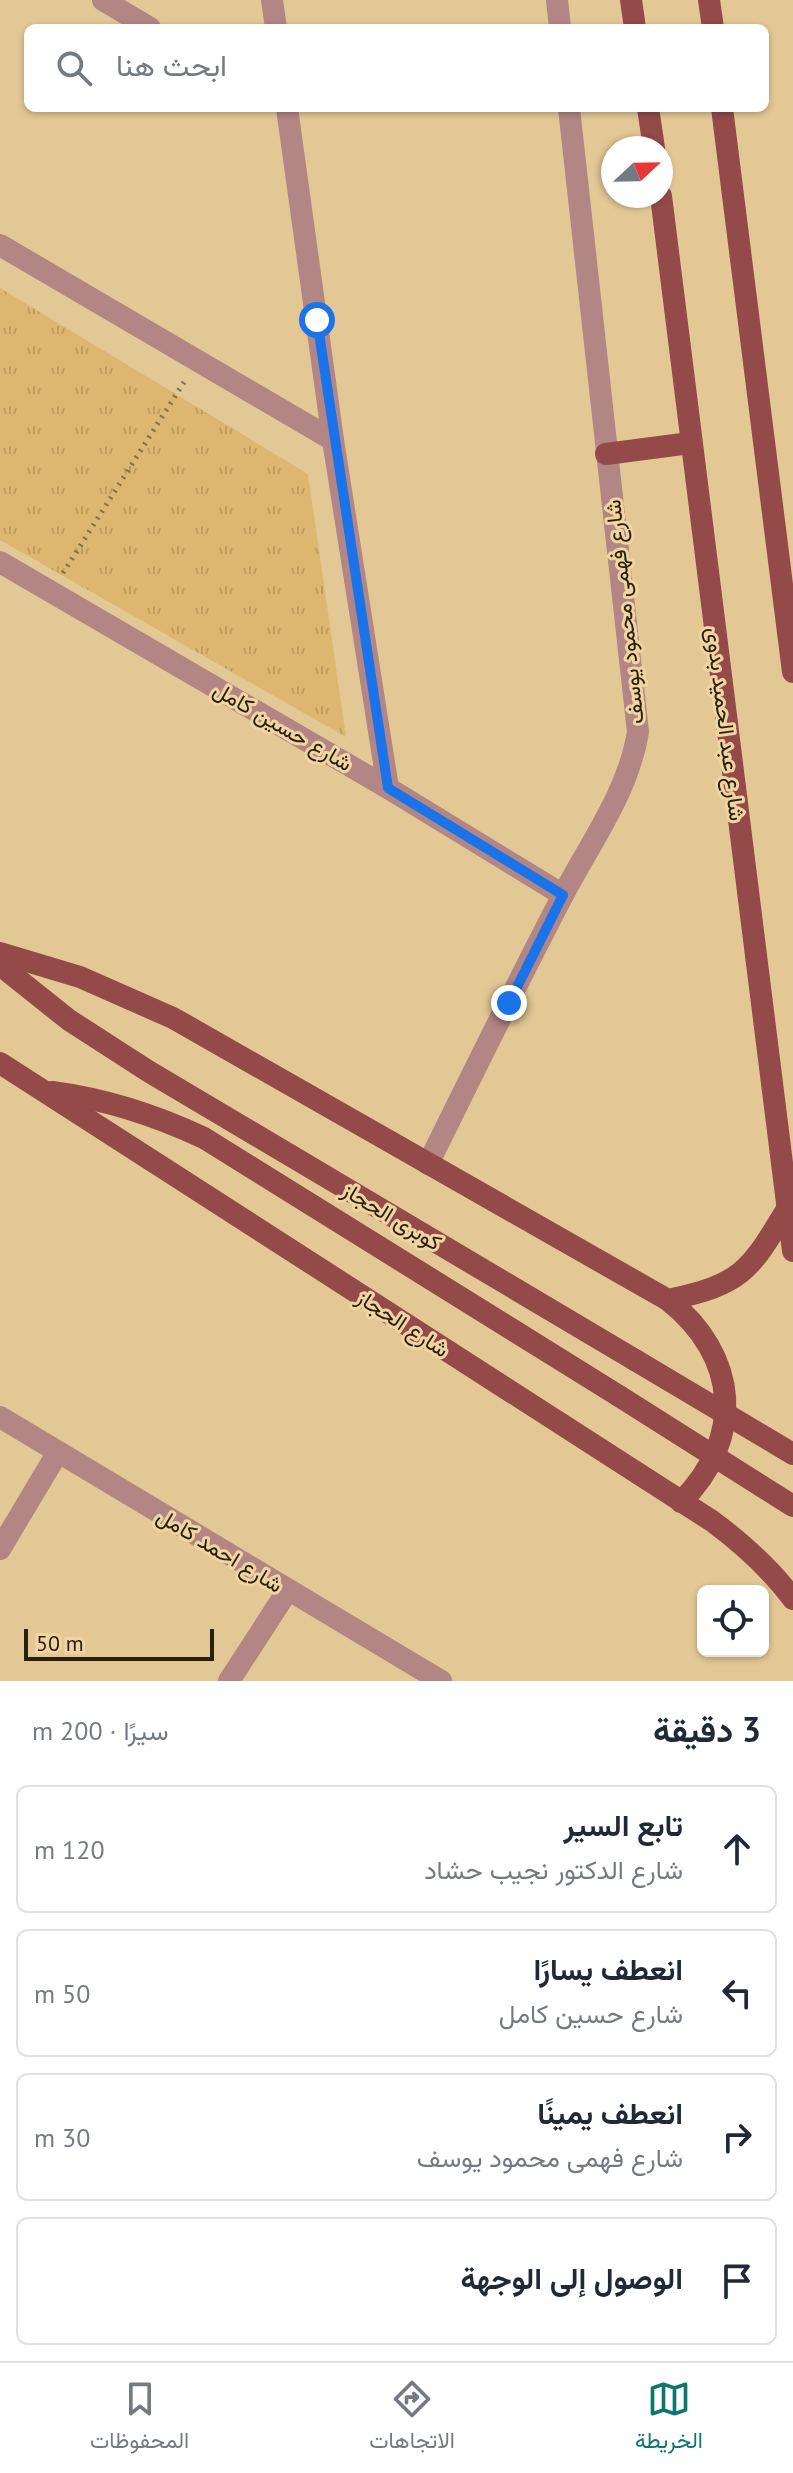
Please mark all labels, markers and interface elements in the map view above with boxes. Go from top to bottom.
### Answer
search box [24,24,769,112]
text: ابحث هنا [116,45,227,84]
icon: search [52,46,96,90]
north arrow [601,136,673,208]
route start [299,302,335,338]
street label: شارع فهمى محمود يوسف [598,498,651,726]
street label: شارع عبد الحميد بدوى [699,626,752,823]
street label: شارع حسين كامل [208,675,358,778]
route end [491,985,527,1021]
street label: كوبرى الحجاز [337,1175,447,1257]
street label: شارع الحجاز [350,1282,455,1364]
street label: شارع احمد كامل [151,1501,288,1599]
map controls [697,1585,769,1657]
button: locate [697,1585,769,1657]
scale bar [24,1625,214,1661]
text: 50 m [36,1629,84,1657]
text: 3 دقيقة [653,1707,761,1751]
text: سيرًا · 200 m [32,1714,169,1747]
text: تابع السير [564,1805,683,1844]
icon: ahead [715,1827,759,1871]
text: 120 m [34,1833,105,1866]
text: شارع الدكتور نجيب حشاد [424,1853,683,1886]
text: انعطف يسارًا [533,1949,683,1988]
icon: left [715,1971,759,2015]
text: 50 m [34,1977,90,2010]
text: شارع حسين كامل [499,1997,683,2030]
text: انعطف يمينًا [537,2093,683,2132]
icon: right [715,2115,759,2159]
text: 30 m [34,2121,90,2154]
text: شارع فهمى محمود يوسف [417,2141,683,2174]
text: الوصول إلى الوجهة [460,2258,683,2297]
icon: arrive [715,2259,759,2303]
tab: المحفوظات [90,2377,189,2460]
tab: الاتجاهات [369,2377,455,2460]
tab: الخريطة [635,2377,703,2460]

